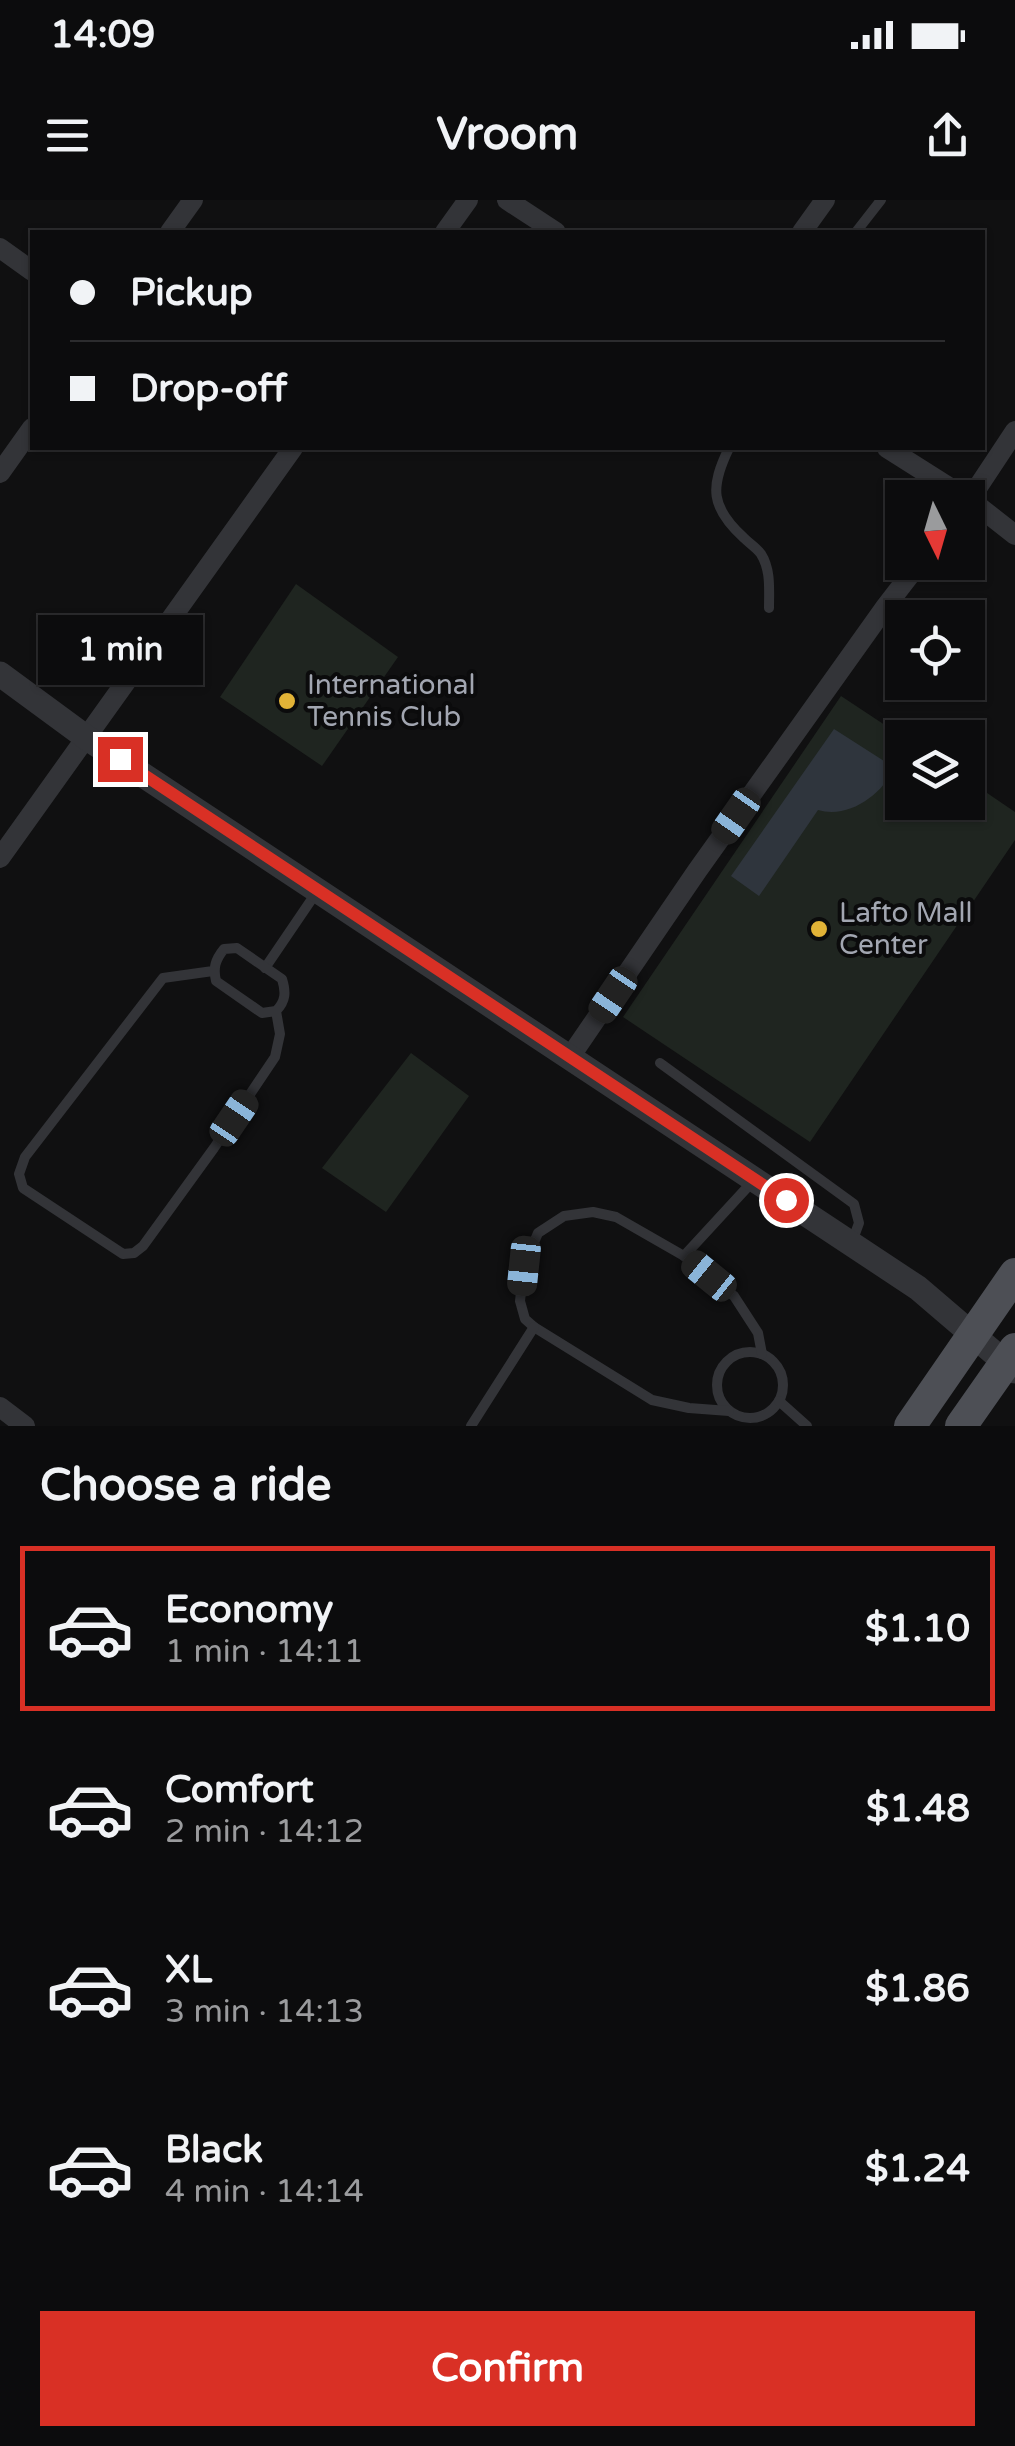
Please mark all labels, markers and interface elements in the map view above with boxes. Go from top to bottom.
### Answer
text: 14:09 [50,12,155,58]
icon: menu [40,108,95,163]
text: Vroom [437,108,578,162]
icon: share [920,108,975,163]
text: Pickup [130,270,253,316]
text: Drop-off [130,366,287,412]
north arrow [885,480,985,580]
map controls [885,480,985,820]
button: locate [885,600,985,700]
callout: 1 min [38,614,202,684]
text: 1 min [78,631,163,669]
place label: International Tennis Club [307,668,475,734]
marker: International Tennis Club [276,690,298,712]
button: layers [885,720,985,820]
route end [98,737,143,782]
car [707,783,765,849]
place label: Lafto Mall Center [839,896,972,962]
marker: Lafto Mall Center [808,918,830,940]
car [584,962,642,1028]
car [205,1085,263,1151]
route start [764,1178,809,1223]
car [506,1235,542,1297]
car [676,1245,742,1307]
text: Choose a ride [40,1459,331,1513]
icon: car [45,1584,135,1674]
text: Economy [165,1587,333,1633]
text: $1.10 [865,1606,970,1652]
text: 1 min · 14:11 [165,1633,364,1671]
icon: car [45,1764,135,1854]
text: Comfort [165,1767,314,1813]
text: $1.48 [866,1786,970,1832]
text: 2 min · 14:12 [165,1813,364,1851]
icon: car [45,1944,135,2034]
text: XL [165,1947,212,1993]
text: $1.86 [865,1966,970,2012]
text: 3 min · 14:13 [165,1993,364,2031]
icon: car [45,2124,135,2214]
text: Black [165,2127,263,2173]
text: $1.24 [865,2146,970,2192]
text: 4 min · 14:14 [165,2173,364,2211]
button: Confirm [40,2311,975,2426]

